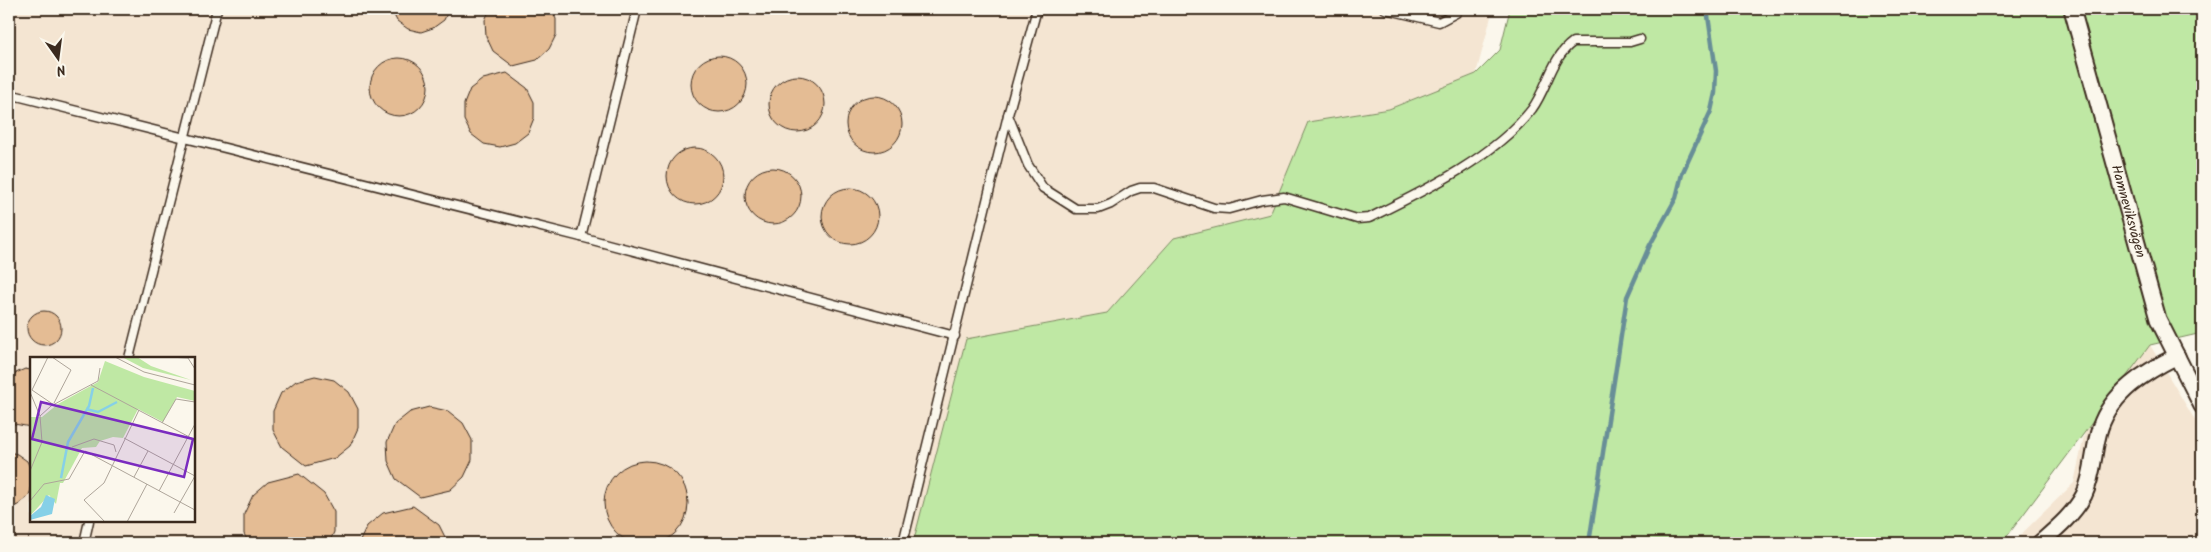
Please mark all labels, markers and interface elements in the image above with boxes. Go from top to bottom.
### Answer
north arrow [32,32,82,82]
text: N [54,58,68,81]
street label: Hamneviksvägen [2105,162,2152,260]
inset map [30,357,195,522]

